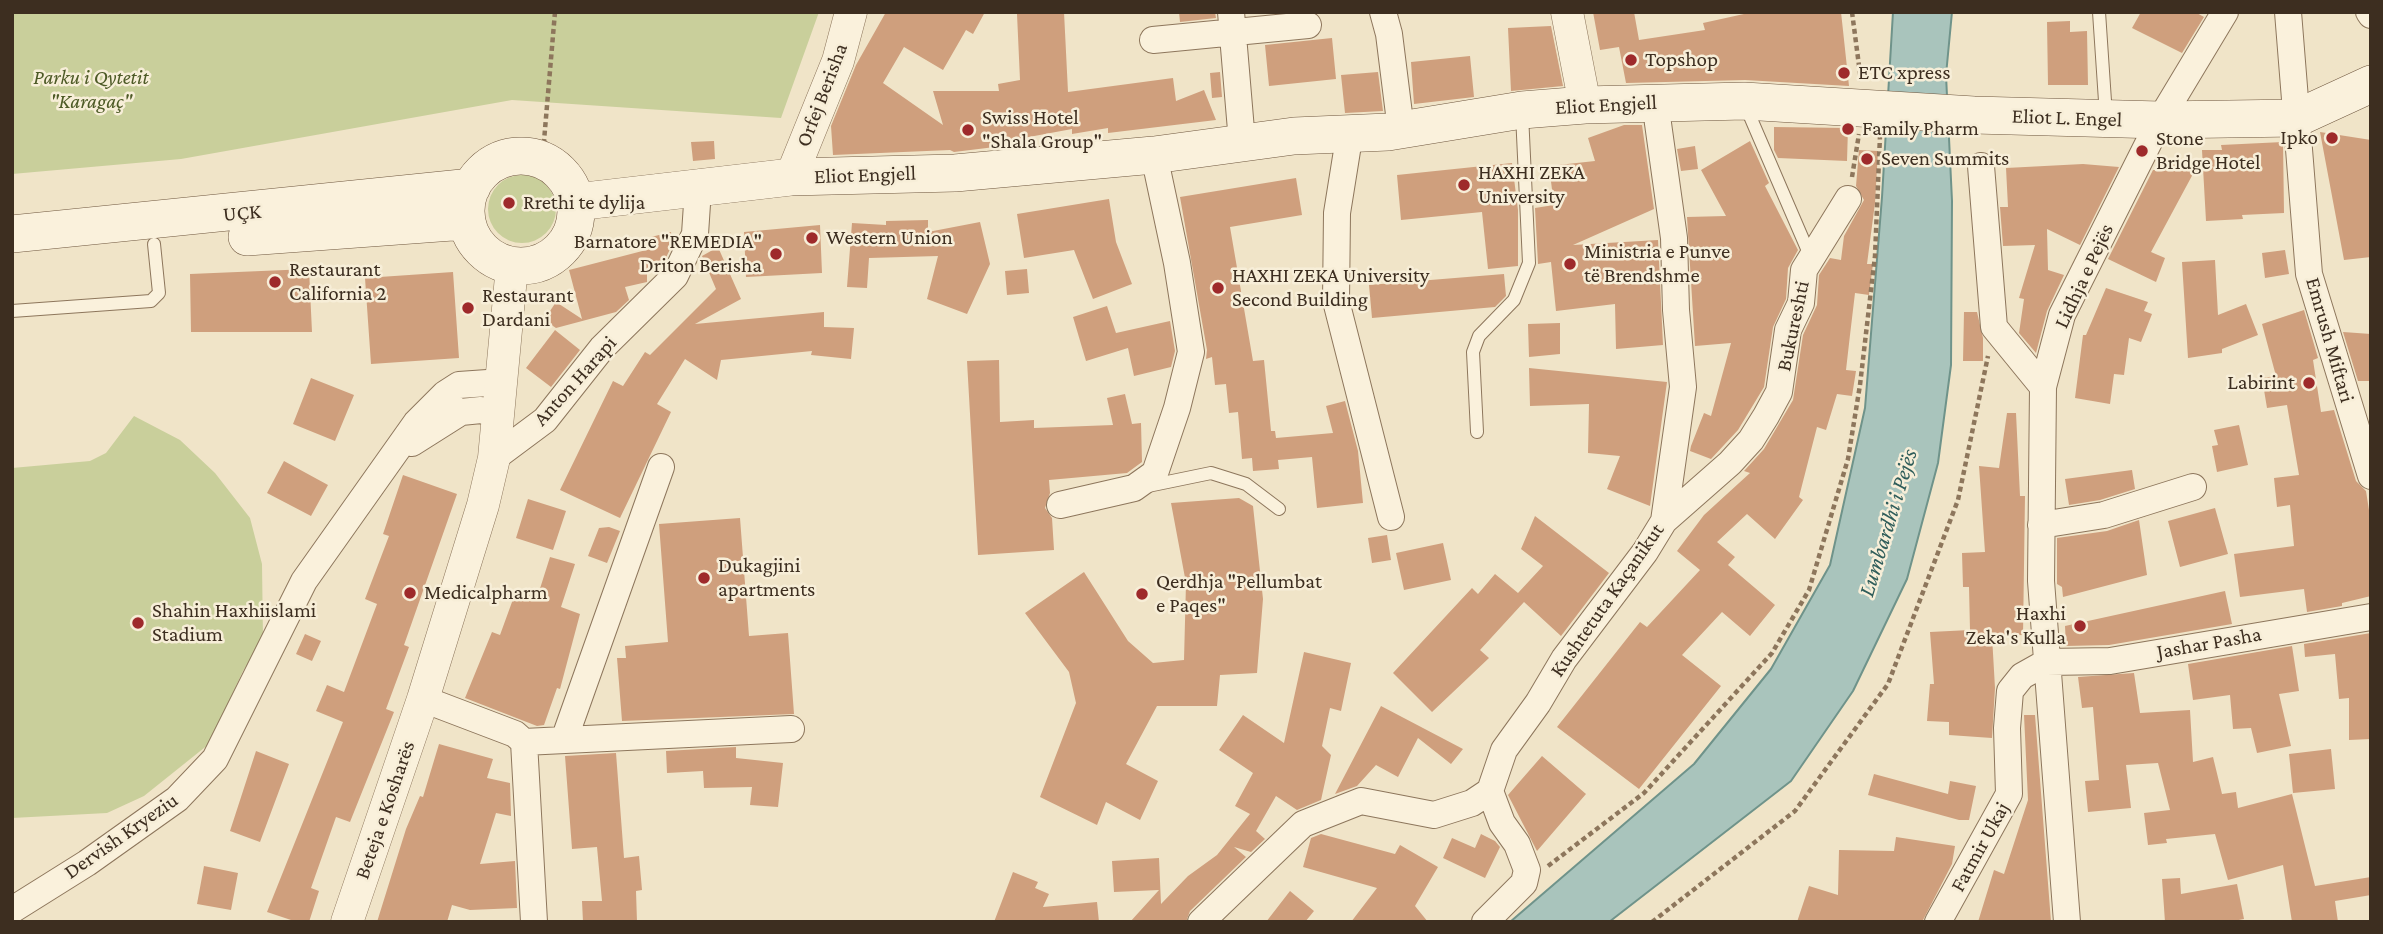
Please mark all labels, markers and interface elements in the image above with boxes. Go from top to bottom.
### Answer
street label: Orfej Berisha [791,40,853,150]
place label: Topshop [1645,47,1718,73]
marker: Topshop [1623,52,1639,68]
place label: ETC xpress [1858,60,1951,86]
park label: Parku i Qytetit "Karagaç" [33,65,149,115]
marker: ETC xpress [1836,65,1852,81]
street label: Eliot Engjell [1554,90,1658,120]
street label: Eliot L. Engel [2011,103,2123,133]
place label: Swiss Hotel "Shala Group" [982,105,1102,155]
place label: Family Pharm [1862,116,1979,142]
marker: Family Pharm [1840,121,1856,137]
marker: Swiss Hotel "Shala Group" [960,122,976,138]
place label: Ipko [2280,125,2318,151]
place label: Stone Bridge Hotel [2156,126,2260,176]
marker: Ipko [2324,130,2340,146]
marker: Stone Bridge Hotel [2134,143,2150,159]
place label: Seven Summits [1881,146,2009,172]
marker: Seven Summits [1859,151,1875,167]
place label: HAXHI ZEKA University [1478,160,1585,210]
street label: Eliot Engjell [814,161,916,189]
marker: HAXHI ZEKA University [1456,177,1472,193]
place label: Rrethi te dylija [523,190,645,216]
marker: Rrethi te dylija [501,195,517,211]
street label: UÇK [222,199,262,227]
street label: Lidhja e Pejës [2049,220,2119,332]
place label: Western Union [826,225,953,251]
place label: Barnatore "REMEDIA" Driton Berisha [574,229,762,279]
marker: Western Union [804,230,820,246]
place label: Ministria e Punve të Brendshme [1584,239,1730,289]
marker: Barnatore "REMEDIA" Driton Berisha [768,246,784,262]
marker: Ministria e Punve të Brendshme [1562,256,1578,272]
place label: Restaurant California 2 [289,257,386,307]
place label: HAXHI ZEKA University Second Building [1232,263,1430,313]
marker: Restaurant California 2 [267,274,283,290]
street label: Emrush Miftari [2300,275,2360,405]
street label: Bukureshti [1771,278,1815,374]
marker: HAXHI ZEKA University Second Building [1210,280,1226,296]
place label: Restaurant Dardani [482,283,574,333]
marker: Restaurant Dardani [460,300,476,316]
street label: Anton Harapi [528,331,622,431]
place label: Labirint [2227,370,2295,396]
marker: Labirint [2301,375,2317,391]
water label: Lumbardhi i Pejës [1852,446,1924,600]
street label: Kushtetuta Kaçanikut [1545,518,1669,682]
place label: Dukagjini apartments [718,553,815,603]
place label: Qerdhja "Pellumbat e Paqes" [1156,569,1322,619]
marker: Dukagjini apartments [696,570,712,586]
place label: Medicalpharm [424,580,548,606]
marker: Medicalpharm [402,585,418,601]
marker: Qerdhja "Pellumbat e Paqes" [1134,586,1150,602]
place label: Shahin Haxhiislami Stadium [152,598,316,648]
place label: Haxhi Zeka's Kulla [1966,601,2066,651]
marker: Shahin Haxhiislami Stadium [130,615,146,631]
marker: Haxhi Zeka's Kulla [2072,618,2088,634]
street label: Jashar Pasha [2155,621,2263,665]
street label: Beteja e Kosharës [350,737,420,883]
street label: Dervish Kryeziu [59,787,183,885]
street label: Fatmir Ukaj [1945,798,2015,896]

